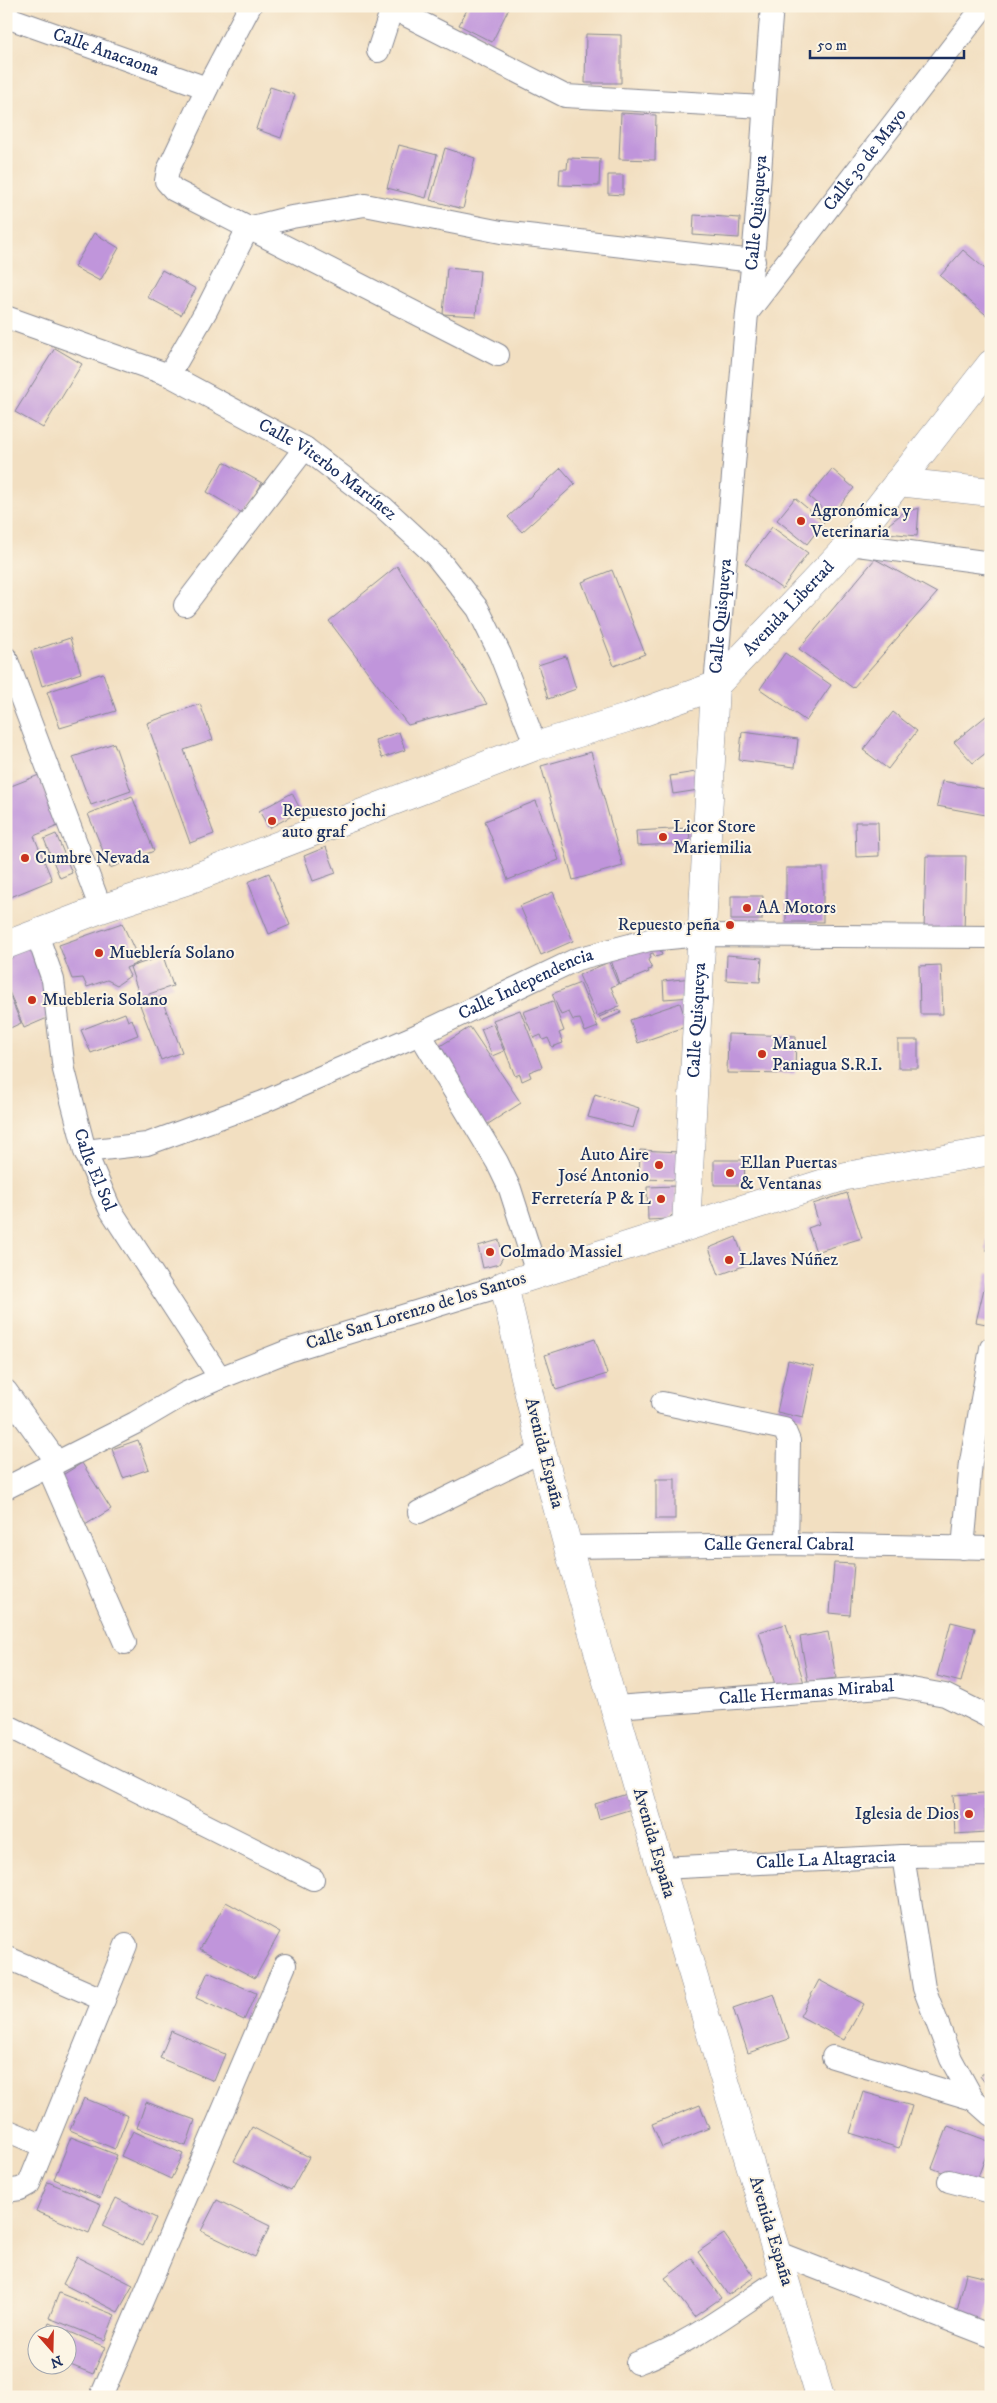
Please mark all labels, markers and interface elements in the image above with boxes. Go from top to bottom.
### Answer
street label: Calle Anacaona [50,23,163,81]
scale bar [810,28,963,60]
text: 50 m [817,36,847,55]
street label: Calle 30 de Mayo [819,104,912,216]
street label: Calle Quisqueya [741,154,772,272]
street label: Calle Viterbo Martínez [254,414,402,525]
place label: Agronómica y Veterinaria [810,500,911,543]
marker: Agronómica y Veterinaria [795,515,807,527]
street label: Avenida Libertad [738,556,839,661]
street label: Calle Quisqueya [705,557,737,675]
place label: Repuesto jochi auto graf [282,800,386,843]
marker: Repuesto jochi auto graf [266,815,278,827]
place label: Licor Store Mariemilia [673,816,756,859]
marker: Licor Store Mariemilia [657,831,669,843]
place label: Cumbre Nevada [35,847,150,869]
marker: Cumbre Nevada [19,852,31,864]
place label: AA Motors [757,897,836,919]
marker: AA Motors [741,902,753,914]
place label: Repuesto peña [618,914,720,936]
marker: Repuesto peña [724,919,736,931]
place label: Mueblería Solano [109,942,235,964]
street label: Calle Independencia [455,944,596,1025]
marker: Mueblería Solano [93,947,105,959]
street label: Calle Quisqueya [683,962,711,1079]
place label: Muebleria Solano [42,989,168,1011]
marker: Muebleria Solano [26,994,38,1006]
place label: Manuel Paniagua S.R.I. [772,1033,882,1076]
marker: Manuel Paniagua S.R.I. [756,1048,768,1060]
street label: Calle El Sol [69,1126,121,1215]
place label: Auto Aire José Antonio [556,1144,649,1187]
place label: Ellan Puertas & Ventanas [740,1152,837,1195]
marker: Auto Aire José Antonio [653,1159,665,1171]
marker: Ellan Puertas & Ventanas [724,1167,736,1179]
place label: Ferretería P & L [531,1188,651,1210]
marker: Ferretería P & L [655,1193,667,1205]
place label: Colmado Massiel [500,1241,623,1263]
marker: Colmado Massiel [484,1246,496,1258]
place label: Llaves Núñez [739,1249,838,1271]
marker: Llaves Núñez [723,1254,735,1266]
street label: Calle San Lorenzo de los Santos [303,1267,529,1355]
street label: Avenida España [520,1395,568,1511]
street label: Calle General Cabral [704,1533,855,1556]
street label: Calle Hermanas Mirabal [718,1675,896,1710]
street label: Avenida España [628,1785,680,1901]
place label: Iglesia de Dios [855,1803,959,1825]
marker: Iglesia de Dios [963,1808,975,1820]
street label: Calle La Altagracia [756,1845,896,1874]
street label: Avenida España [744,2174,798,2289]
north arrow [28,2326,78,2376]
text: N [47,2351,65,2372]

